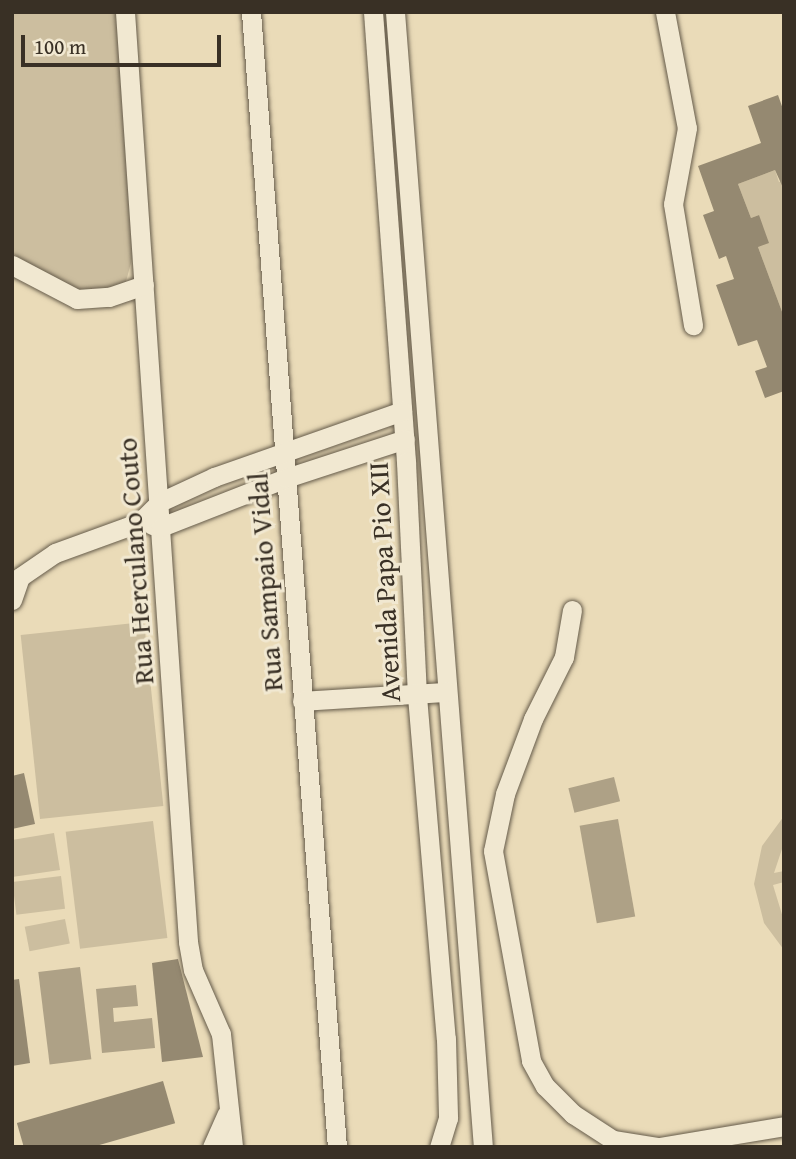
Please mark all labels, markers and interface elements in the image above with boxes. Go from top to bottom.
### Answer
scale bar [24,21,224,65]
text: 100 m [34,31,86,62]
street label: Rua Herculano Couto [110,437,160,685]
street label: Avenida Papa Pio XII [361,461,407,703]
street label: Rua Sampaio Vidal [241,471,289,693]

